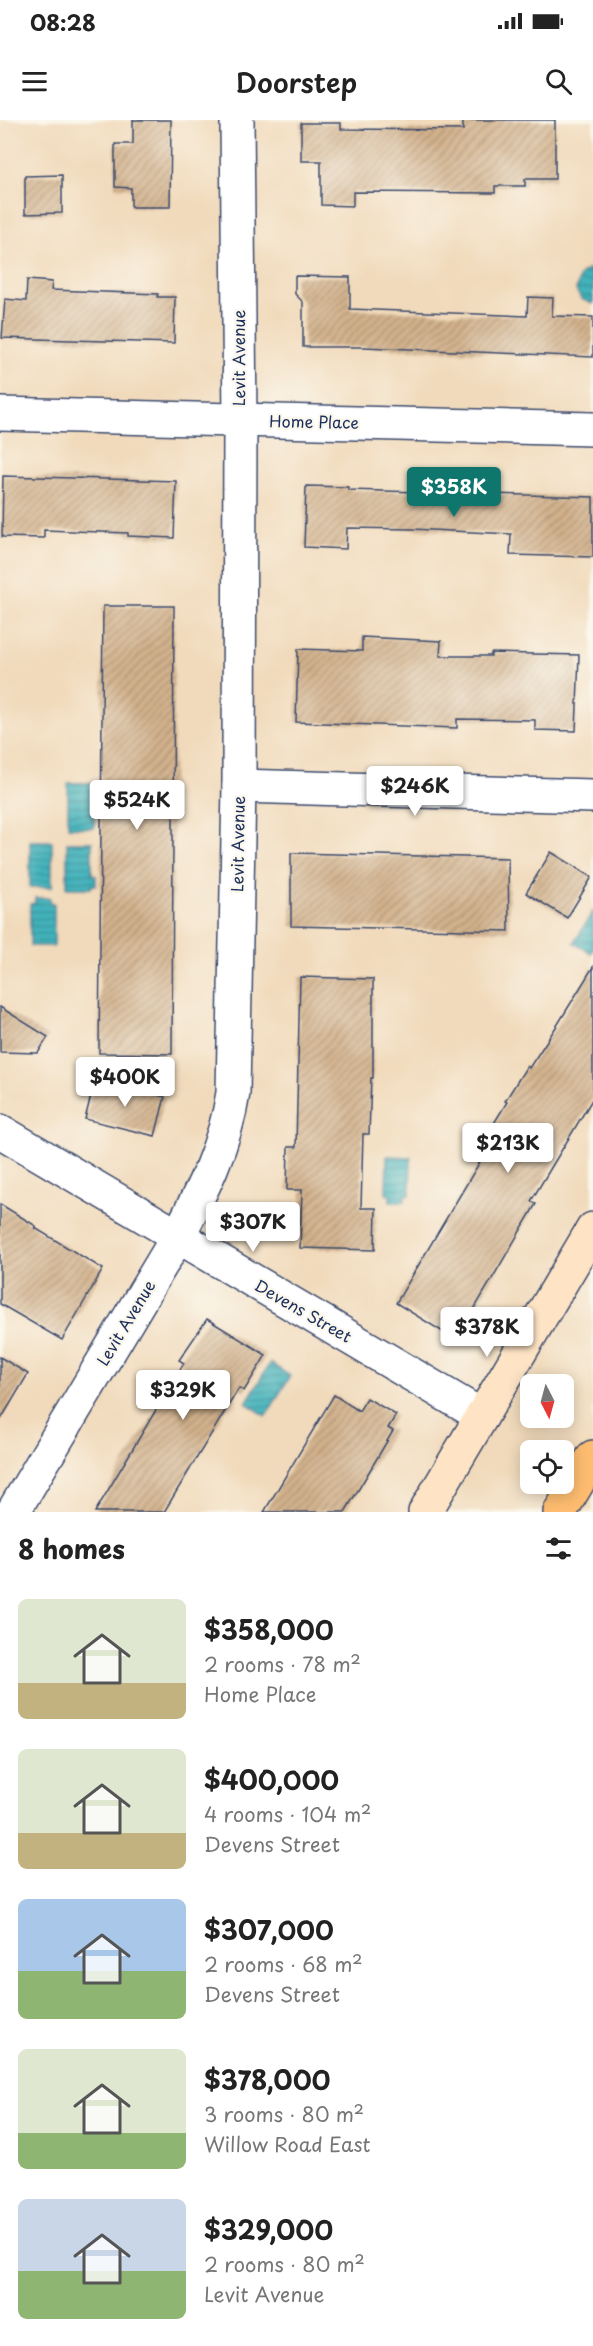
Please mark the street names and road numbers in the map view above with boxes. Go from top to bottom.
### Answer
street label: Levit Avenue [226,310,250,406]
street label: Home Place [269,408,359,434]
street label: Levit Avenue [224,795,250,892]
street label: Devens Street [250,1273,357,1348]
street label: Levit Avenue [90,1275,160,1370]

